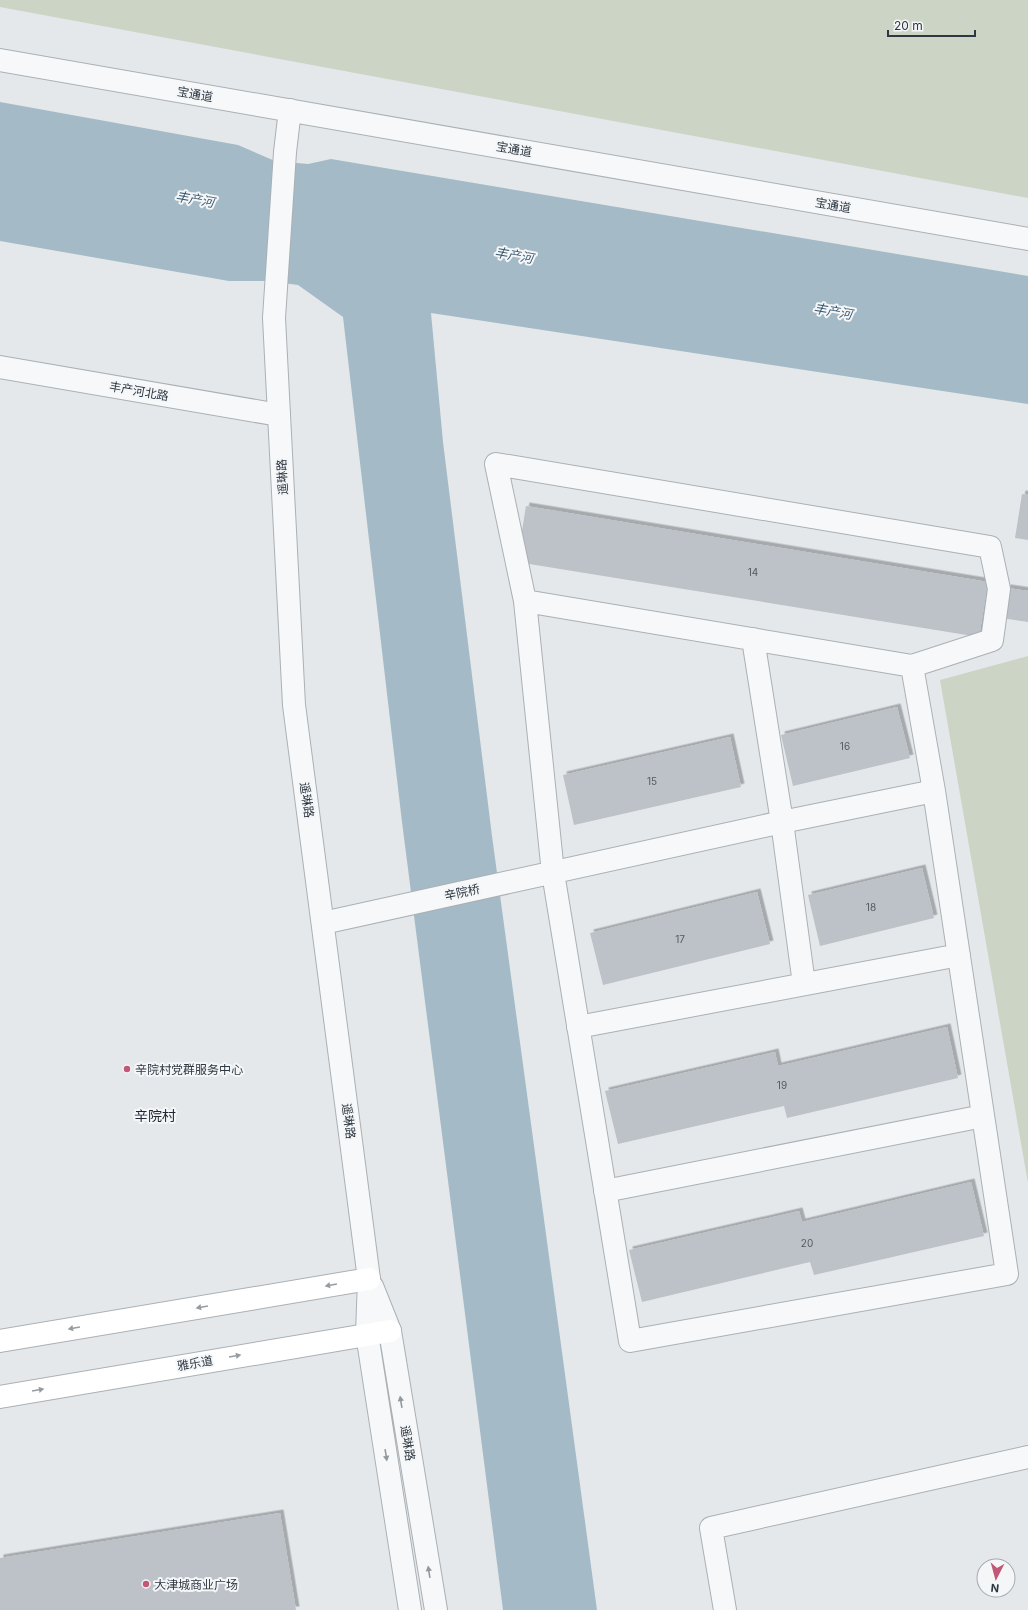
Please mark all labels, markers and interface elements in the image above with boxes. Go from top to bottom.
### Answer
scale bar [888,12,975,38]
text: 20 m [894,18,923,33]
street label: 宝通道 [176,83,214,105]
street label: 宝通道 [495,138,533,160]
water label: 丰产河 [174,188,219,211]
street label: 宝通道 [814,194,852,216]
water label: 丰产河 [493,244,538,267]
water label: 丰产河 [812,300,857,323]
street label: 丰产河北路 [108,378,170,404]
street label: 遥琳路 [274,459,290,495]
house number: 14 [748,566,758,578]
house number: 16 [840,740,850,752]
house number: 15 [647,775,657,787]
street label: 遥琳路 [297,781,317,819]
street label: 辛院桥 [443,881,481,903]
house number: 18 [866,901,876,913]
house number: 17 [675,933,685,945]
place label: 辛院村党群服务中心 [135,1062,243,1077]
marker: 辛院村党群服务中心 [122,1064,132,1074]
house number: 19 [777,1079,787,1091]
street label: 遥琳路 [339,1102,359,1140]
district label: 辛院村 [134,1107,176,1124]
house number: 20 [801,1237,813,1249]
one-way arrow [324,1282,337,1288]
one-way arrow [196,1304,208,1310]
one-way arrow [68,1325,80,1331]
street label: 雅乐道 [176,1352,214,1374]
one-way arrow [229,1353,242,1359]
one-way arrow [32,1387,45,1393]
one-way arrow [398,1396,404,1408]
street label: 遥琳路 [398,1424,418,1462]
one-way arrow [383,1449,389,1461]
north arrow [976,1558,1016,1598]
one-way arrow [426,1565,432,1578]
place label: 大津城商业广场 [154,1577,238,1592]
marker: 大津城商业广场 [141,1579,151,1589]
text: N [990,1581,1000,1595]

